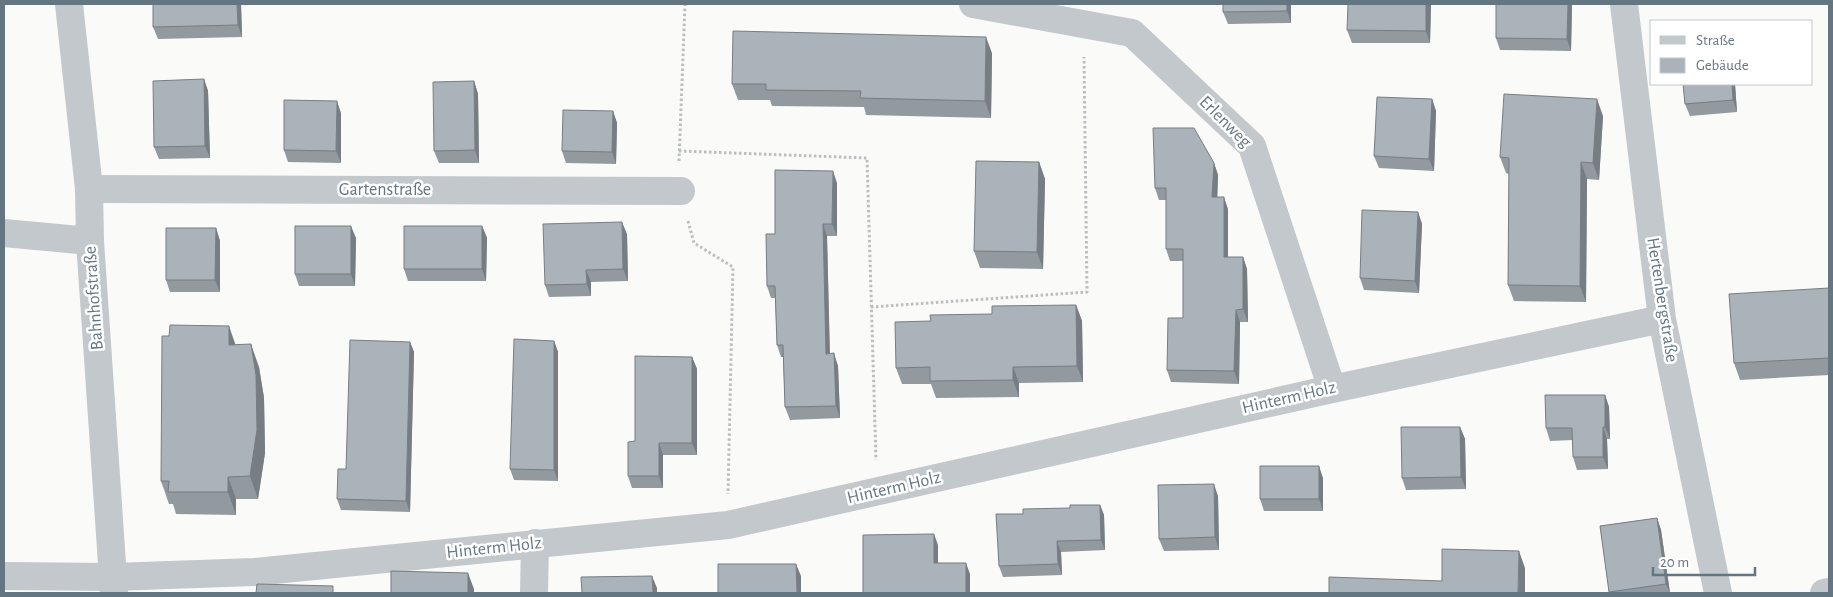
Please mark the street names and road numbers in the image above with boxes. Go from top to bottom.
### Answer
street label: Erlenweg [1196,93,1254,151]
street label: Gartenstraße [339,181,431,199]
street label: Hertenbergstraße [1643,236,1681,364]
street label: Bahnhofstraße [81,245,107,351]
street label: Hinterm Holz [1240,378,1338,418]
street label: Hinterm Holz [845,468,943,508]
street label: Hinterm Holz [446,534,542,562]

